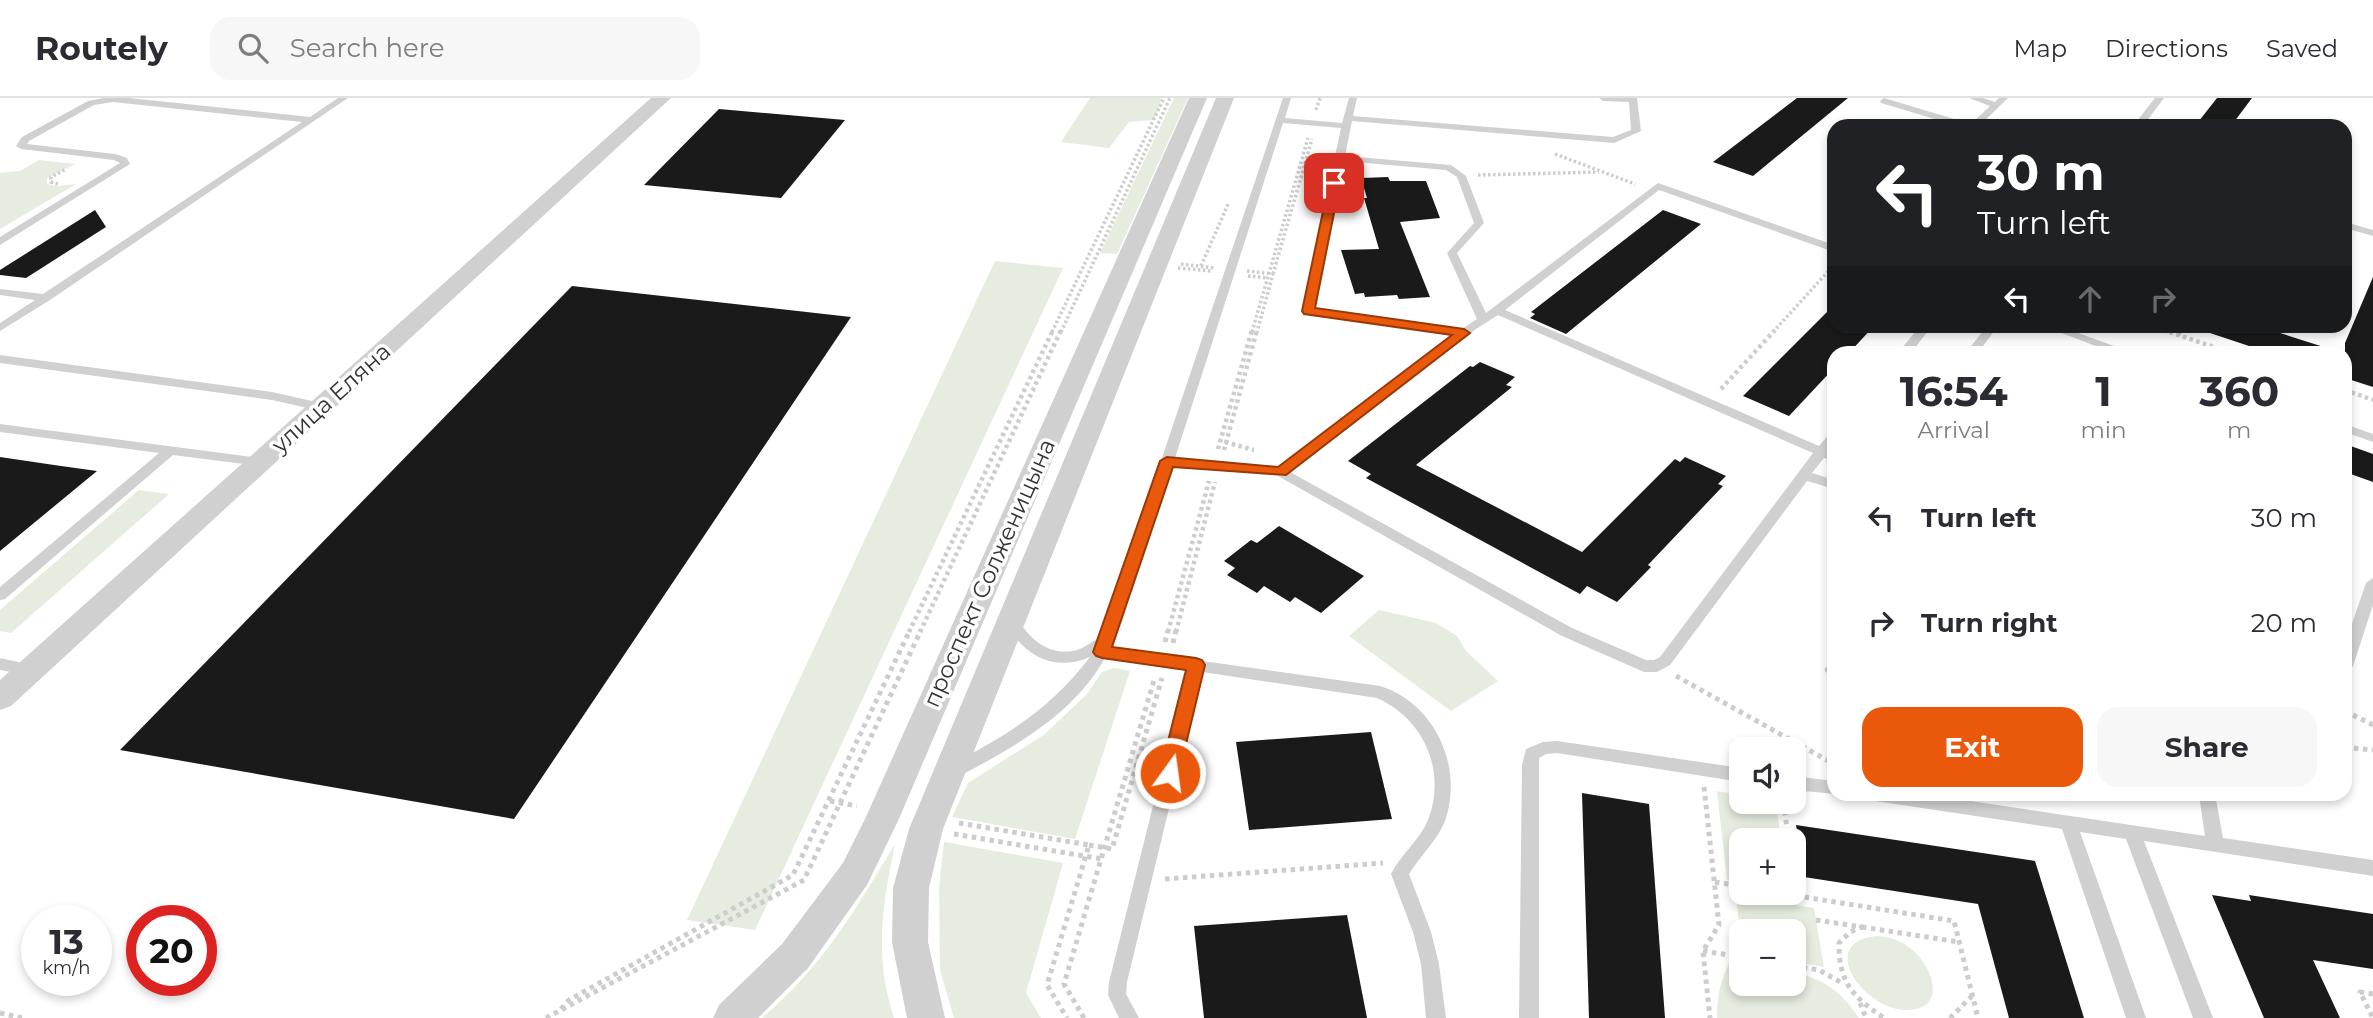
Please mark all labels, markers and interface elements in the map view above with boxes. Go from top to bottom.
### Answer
search box [210,17,700,80]
text: Routely [35,28,168,68]
icon: search [234,29,272,67]
text: Search here [290,32,445,64]
text: Map [2014,34,2067,63]
text: Directions [2105,34,2228,63]
text: Saved [2266,34,2338,63]
text: 30 m [1977,143,2105,202]
icon: left [1862,147,1953,238]
pin [1304,153,1364,213]
icon: arrive [1315,164,1353,202]
text: Turn left [1977,203,2111,242]
icon: left [1998,280,2036,318]
icon: ahead [2071,280,2109,318]
icon: right [2144,280,2182,318]
street label: улица Еляна [265,337,396,459]
text: 16:54 [1900,365,2008,417]
text: 1 [2095,365,2112,417]
text: 360 [2199,365,2279,417]
text: Arrival [1917,416,1990,444]
text: min [2080,416,2127,444]
text: m [2227,416,2251,444]
street label: проспект Солженицына [917,435,1061,711]
icon: left [1862,499,1900,537]
text: Turn left [1921,502,2037,534]
text: 30 m [2251,502,2317,534]
icon: right [1862,604,1900,642]
text: Turn right [1921,607,2057,639]
text: 20 m [2251,607,2317,639]
button: Exit [1862,707,2083,787]
button: Share [2097,707,2317,787]
position arrow [1133,736,1207,810]
map controls [1729,737,1806,996]
button: sound [1729,737,1806,814]
button: + [1729,828,1806,905]
speed limit sign: 20 [126,905,217,996]
button: − [1729,919,1806,996]
text: 13 [49,920,84,963]
text: km/h [42,957,91,979]

